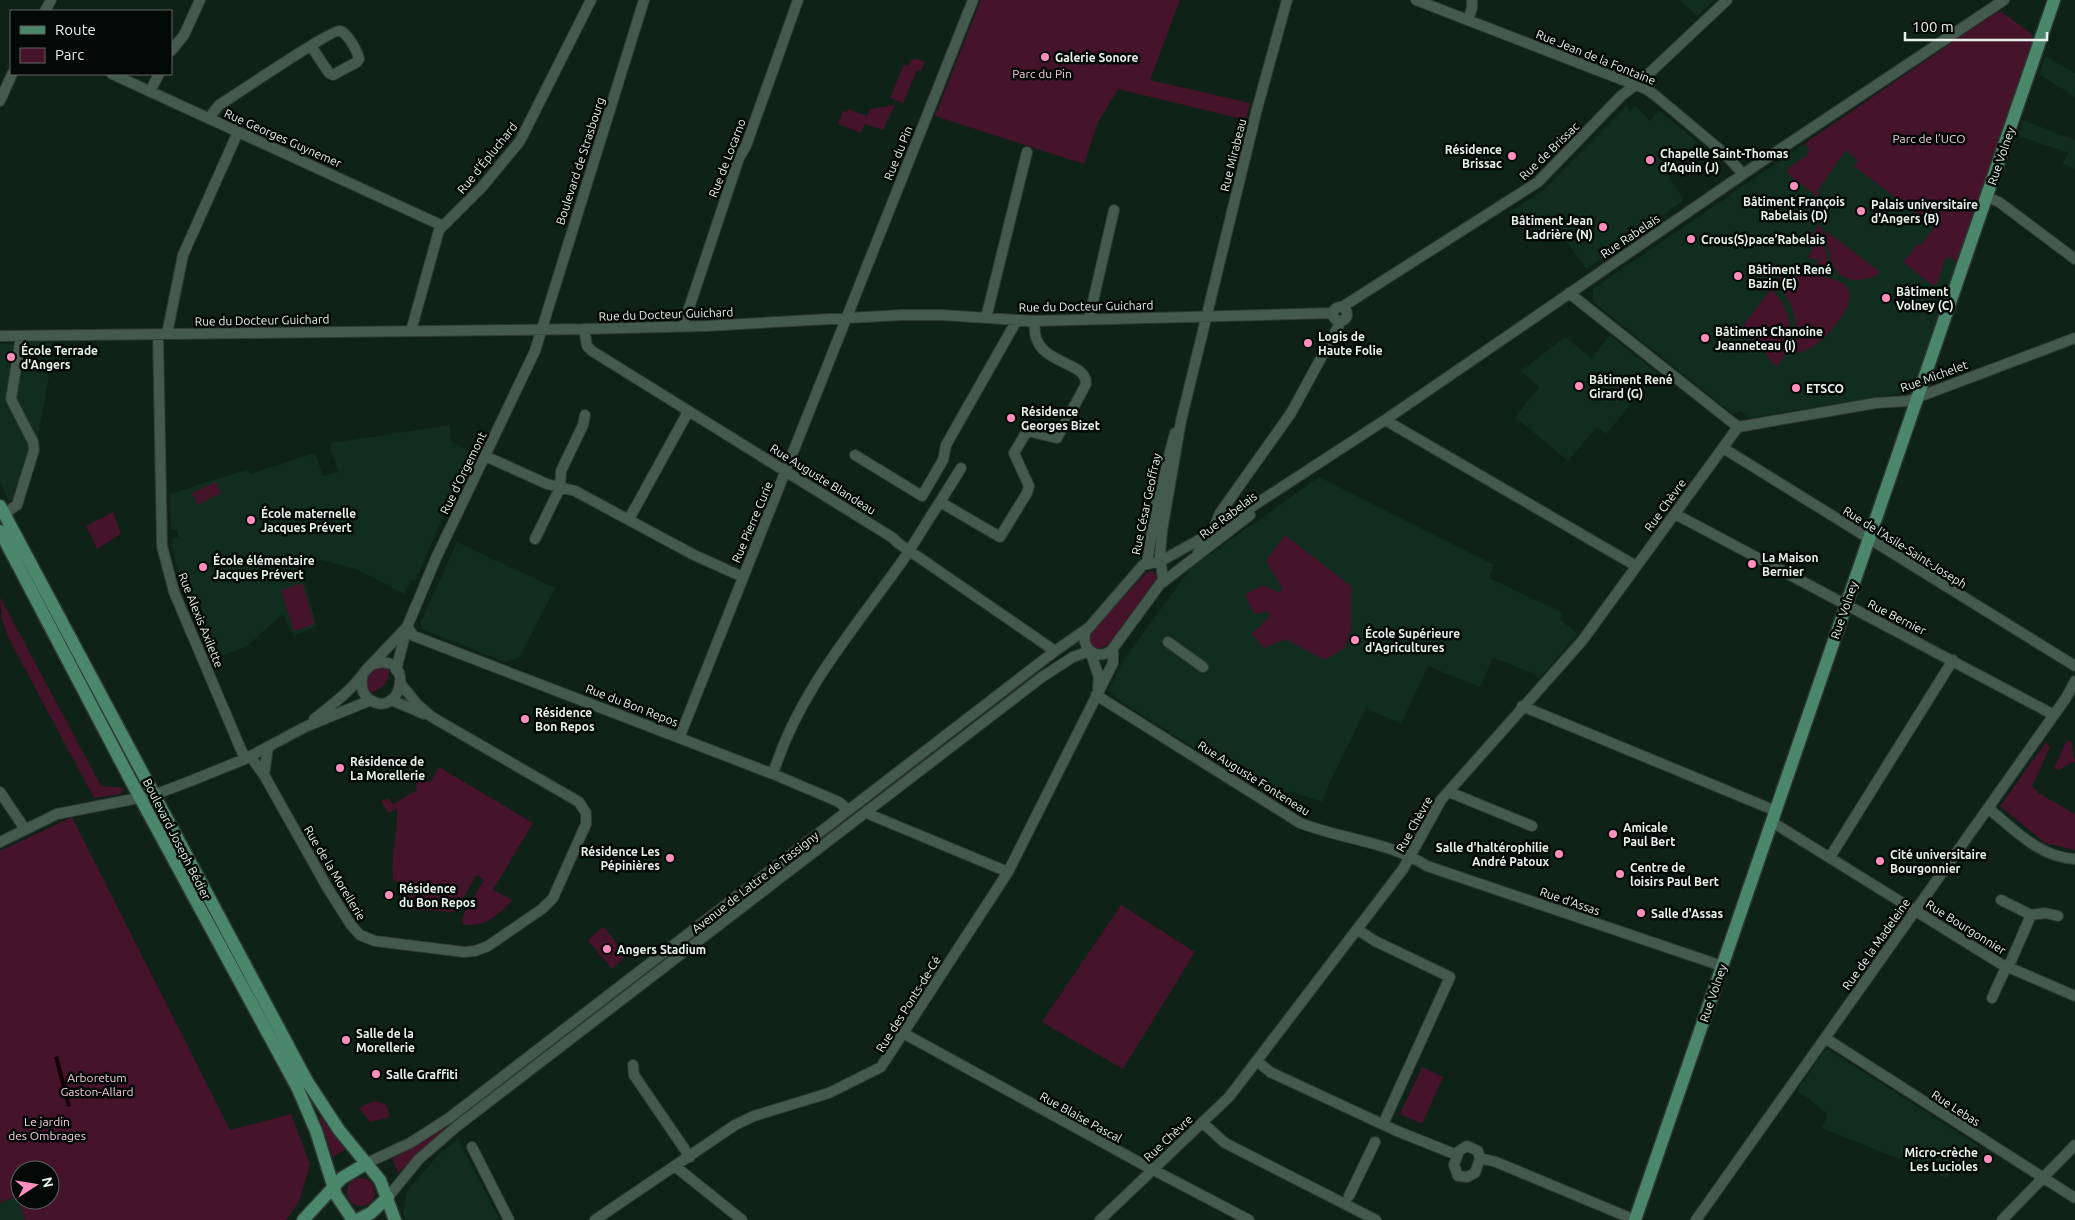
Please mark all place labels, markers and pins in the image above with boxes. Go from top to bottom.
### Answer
marker: Galerie Sonore [1039,51,1051,63]
place label: Galerie Sonore [1055,51,1139,64]
place label: Résidence Brissac [1445,143,1502,170]
place label: Chapelle Saint-Thomas d’Aquin (J) [1660,147,1789,175]
marker: Résidence Brissac [1506,150,1518,162]
marker: Chapelle Saint-Thomas d’Aquin (J) [1644,154,1656,166]
marker: Bâtiment François Rabelais (D) [1788,180,1800,192]
place label: Bâtiment François Rabelais (D) [1743,195,1845,223]
place label: Palais universitaire d'Angers (B) [1871,198,1978,226]
marker: Palais universitaire d'Angers (B) [1855,205,1867,217]
place label: Bâtiment Jean Ladrière (N) [1511,214,1593,242]
marker: Bâtiment Jean Ladrière (N) [1597,221,1609,233]
marker: Crous(S)pace’Rabelais [1685,233,1697,245]
place label: Crous(S)pace’Rabelais [1701,233,1825,247]
place label: Bâtiment René Bazin (E) [1748,263,1832,291]
marker: Bâtiment René Bazin (E) [1732,270,1744,282]
place label: Bâtiment Volney (C) [1896,285,1954,313]
marker: Bâtiment Volney (C) [1880,292,1892,304]
place label: Bâtiment Chanoine Jeanneteau (I) [1715,325,1823,353]
place label: Logis de Haute Folie [1318,330,1383,357]
marker: Bâtiment Chanoine Jeanneteau (I) [1699,332,1711,344]
marker: Logis de Haute Folie [1302,337,1314,349]
place label: École Terrade d'Angers [21,342,98,371]
marker: École Terrade d'Angers [5,351,17,363]
place label: Bâtiment René Girard (G) [1589,373,1673,401]
marker: Bâtiment René Girard (G) [1573,380,1585,392]
marker: ETSCO [1790,382,1802,394]
place label: ETSCO [1806,382,1844,395]
place label: Résidence Georges Bizet [1021,405,1100,432]
marker: Résidence Georges Bizet [1005,412,1017,424]
place label: École maternelle Jacques Prévert [261,505,356,534]
marker: École maternelle Jacques Prévert [245,514,257,526]
place label: La Maison Bernier [1762,551,1819,578]
place label: École élémentaire Jacques Prévert [213,552,315,581]
marker: La Maison Bernier [1746,558,1758,570]
marker: École élémentaire Jacques Prévert [197,561,209,573]
place label: École Supérieure d'Agricultures [1365,625,1460,654]
marker: École Supérieure d'Agricultures [1349,634,1361,646]
place label: Résidence Bon Repos [535,706,595,733]
marker: Résidence Bon Repos [519,713,531,725]
place label: Résidence de La Morellerie [350,755,425,782]
marker: Résidence de La Morellerie [334,762,346,774]
place label: Amicale Paul Bert [1623,821,1675,848]
marker: Amicale Paul Bert [1607,828,1619,840]
place label: Salle d'haltérophilie André Patoux [1436,841,1549,868]
place label: Résidence Les Pépinières [581,845,660,872]
marker: Salle d'haltérophilie André Patoux [1553,848,1565,860]
place label: Cité universitaire Bourgonnier [1890,848,1987,875]
marker: Résidence Les Pépinières [664,852,676,864]
marker: Cité universitaire Bourgonnier [1874,855,1886,867]
place label: Centre de loisirs Paul Bert [1630,861,1719,888]
marker: Centre de loisirs Paul Bert [1614,868,1626,880]
place label: Résidence du Bon Repos [399,882,476,909]
marker: Résidence du Bon Repos [383,889,395,901]
marker: Salle d'Assas [1635,907,1647,919]
place label: Salle d'Assas [1651,907,1723,920]
marker: Angers Stadium [601,943,613,955]
place label: Angers Stadium [617,943,706,956]
place label: Salle de la Morellerie [356,1027,415,1054]
marker: Salle de la Morellerie [340,1034,352,1046]
marker: Salle Graffiti [370,1068,382,1080]
place label: Salle Graffiti [386,1068,458,1081]
place label: Micro-crèche Les Lucioles [1904,1146,1978,1173]
marker: Micro-crèche Les Lucioles [1982,1153,1994,1165]

